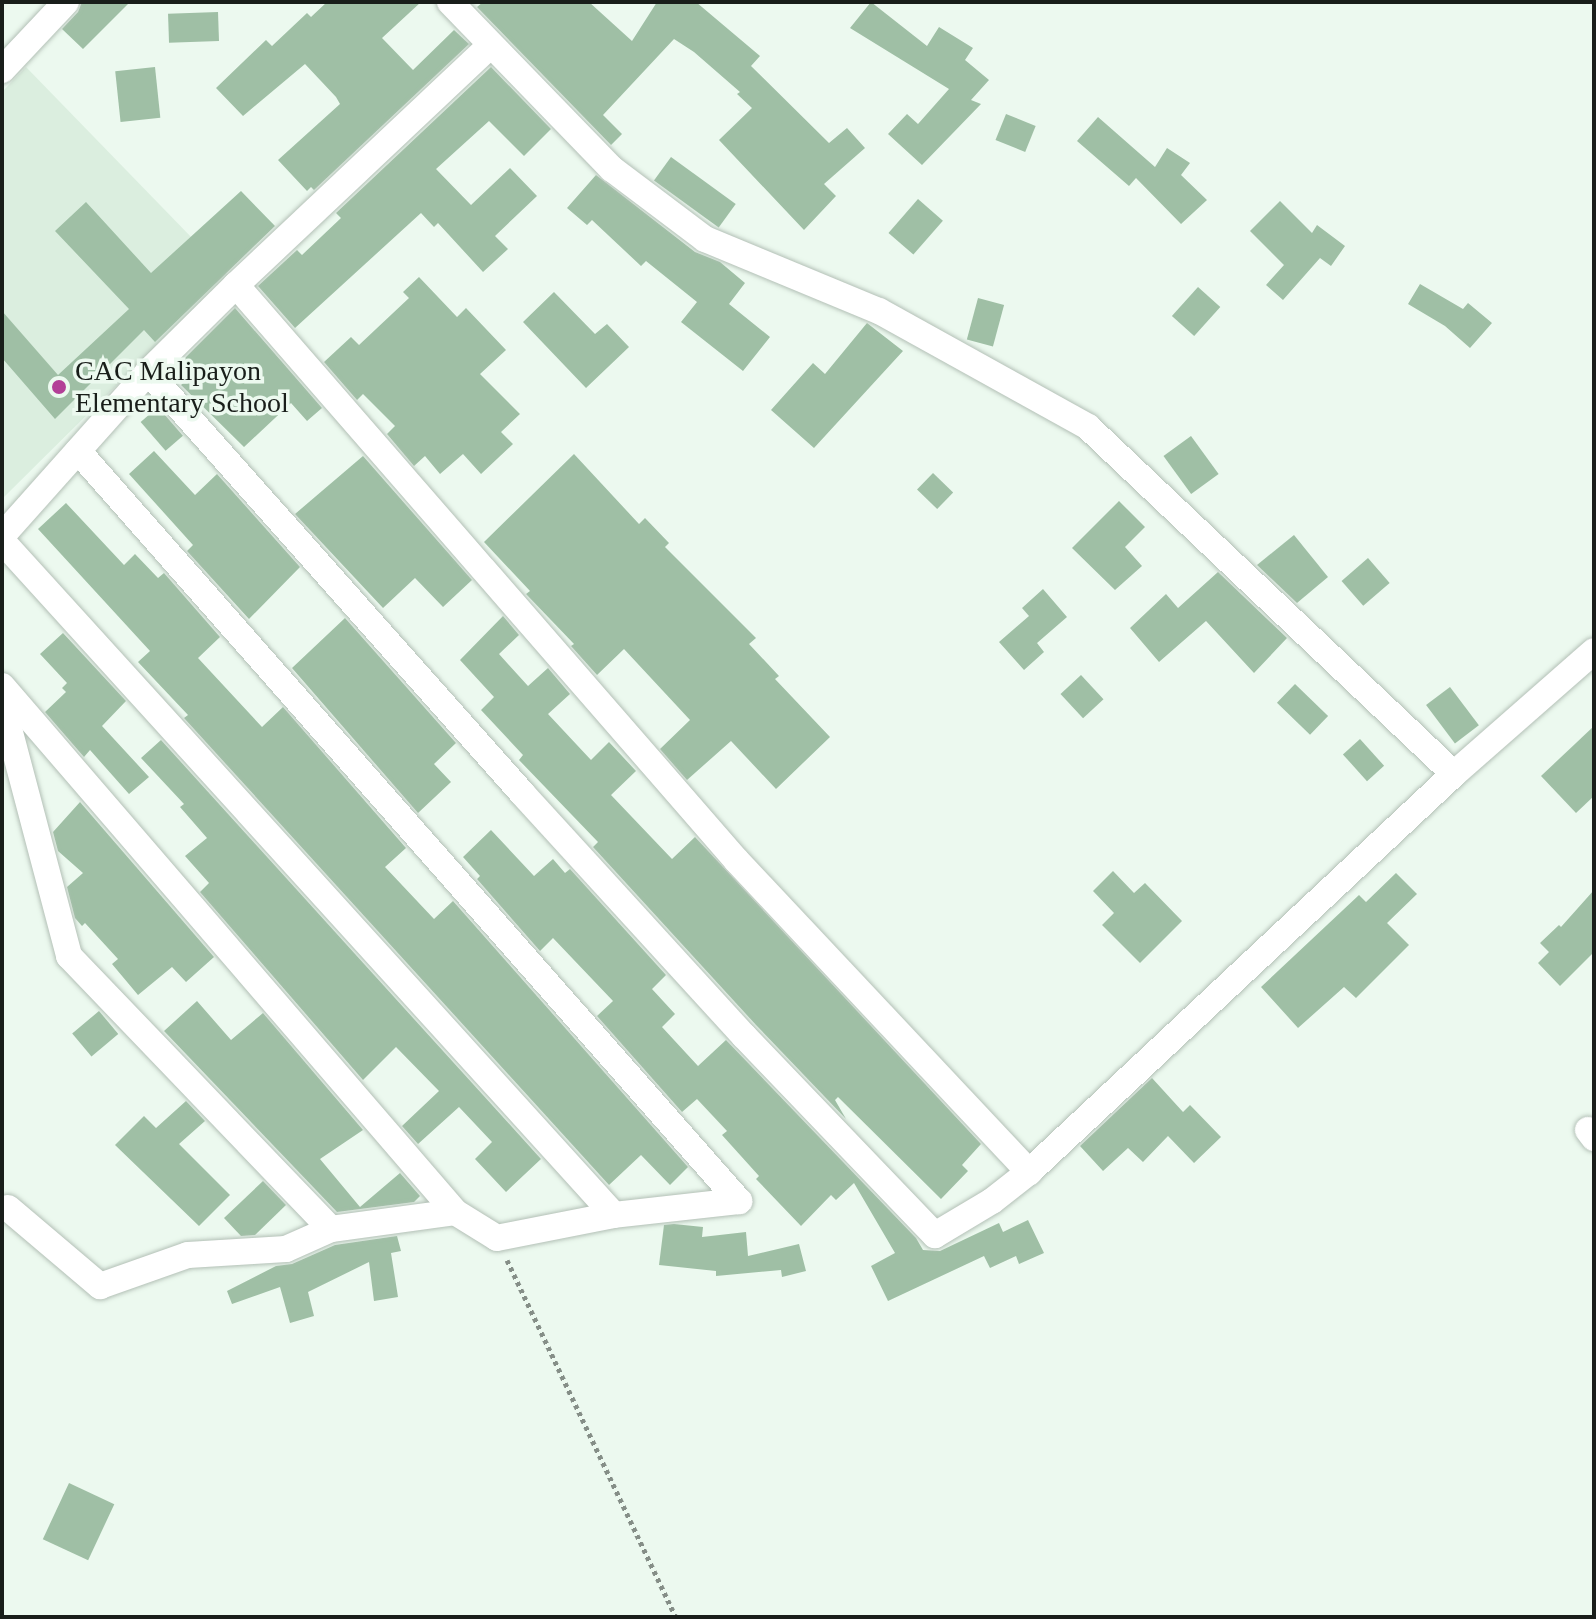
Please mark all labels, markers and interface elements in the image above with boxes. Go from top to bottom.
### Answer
place label: CAC Malipayon Elementary School [75,354,289,420]
marker: CAC Malipayon Elementary School [50,378,68,396]

